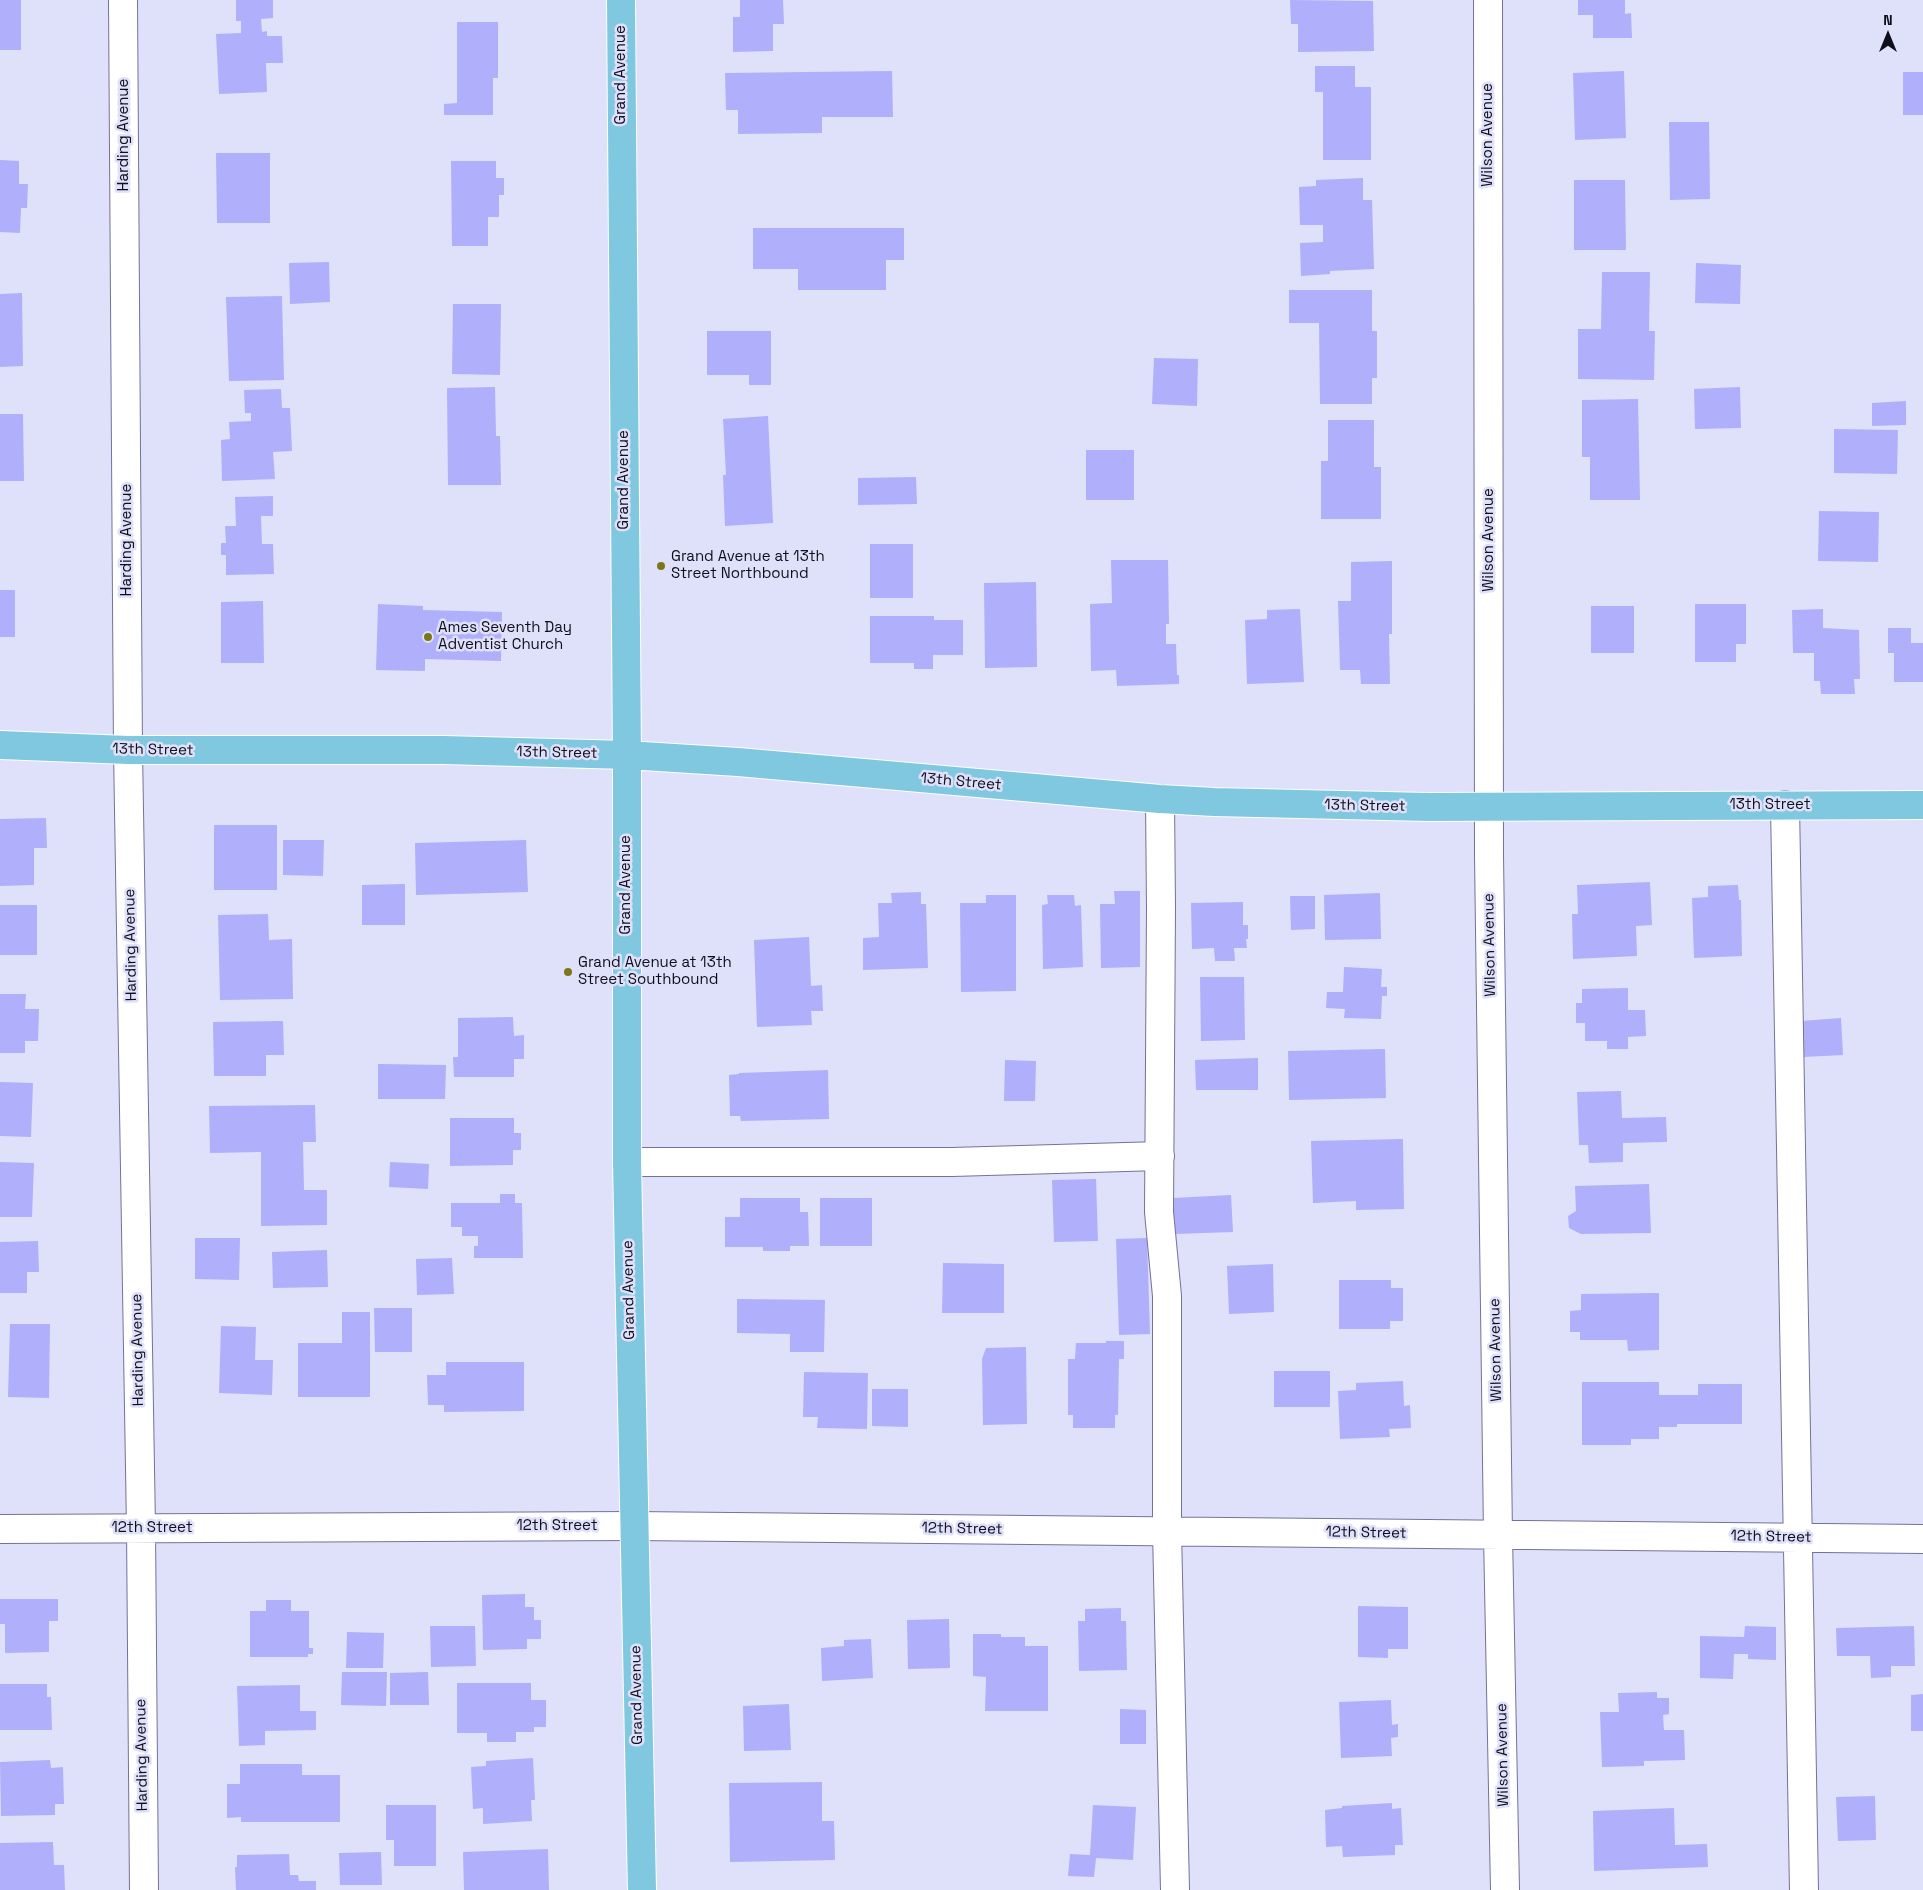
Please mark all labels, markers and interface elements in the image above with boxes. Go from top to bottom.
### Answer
north arrow [1863,10,1913,60]
text: N [1883,11,1893,29]
street label: Grand Avenue [612,25,630,125]
street label: Harding Avenue [115,79,133,191]
street label: Wilson Avenue [1479,83,1497,187]
street label: Grand Avenue [615,430,633,530]
street label: Harding Avenue [118,484,136,596]
street label: Wilson Avenue [1480,488,1498,592]
place label: Grand Avenue at 13th Street Northbound [671,548,825,583]
marker: Grand Avenue at 13th Street Northbound [655,560,667,572]
place label: Ames Seventh Day Adventist Church [438,619,572,654]
marker: Ames Seventh Day Adventist Church [422,631,434,643]
street label: 13th Street [112,740,194,760]
street label: 13th Street [516,743,598,763]
street label: 13th Street [920,769,1002,795]
street label: 13th Street [1324,796,1406,816]
street label: 13th Street [1729,796,1811,814]
street label: Grand Avenue [617,835,635,935]
street label: Harding Avenue [121,888,141,1002]
street label: Wilson Avenue [1480,893,1500,997]
place label: Grand Avenue at 13th Street Southbound [578,954,732,989]
marker: Grand Avenue at 13th Street Southbound [562,966,574,978]
street label: Grand Avenue [619,1240,639,1340]
street label: Harding Avenue [128,1293,148,1407]
street label: Wilson Avenue [1486,1298,1506,1402]
street label: 12th Street [516,1517,598,1535]
street label: 12th Street [111,1519,193,1537]
street label: 12th Street [921,1519,1003,1539]
street label: 12th Street [1325,1523,1407,1543]
street label: 12th Street [1730,1527,1812,1547]
street label: Grand Avenue [627,1645,647,1745]
street label: Harding Avenue [132,1698,152,1812]
street label: Wilson Avenue [1493,1703,1513,1807]

